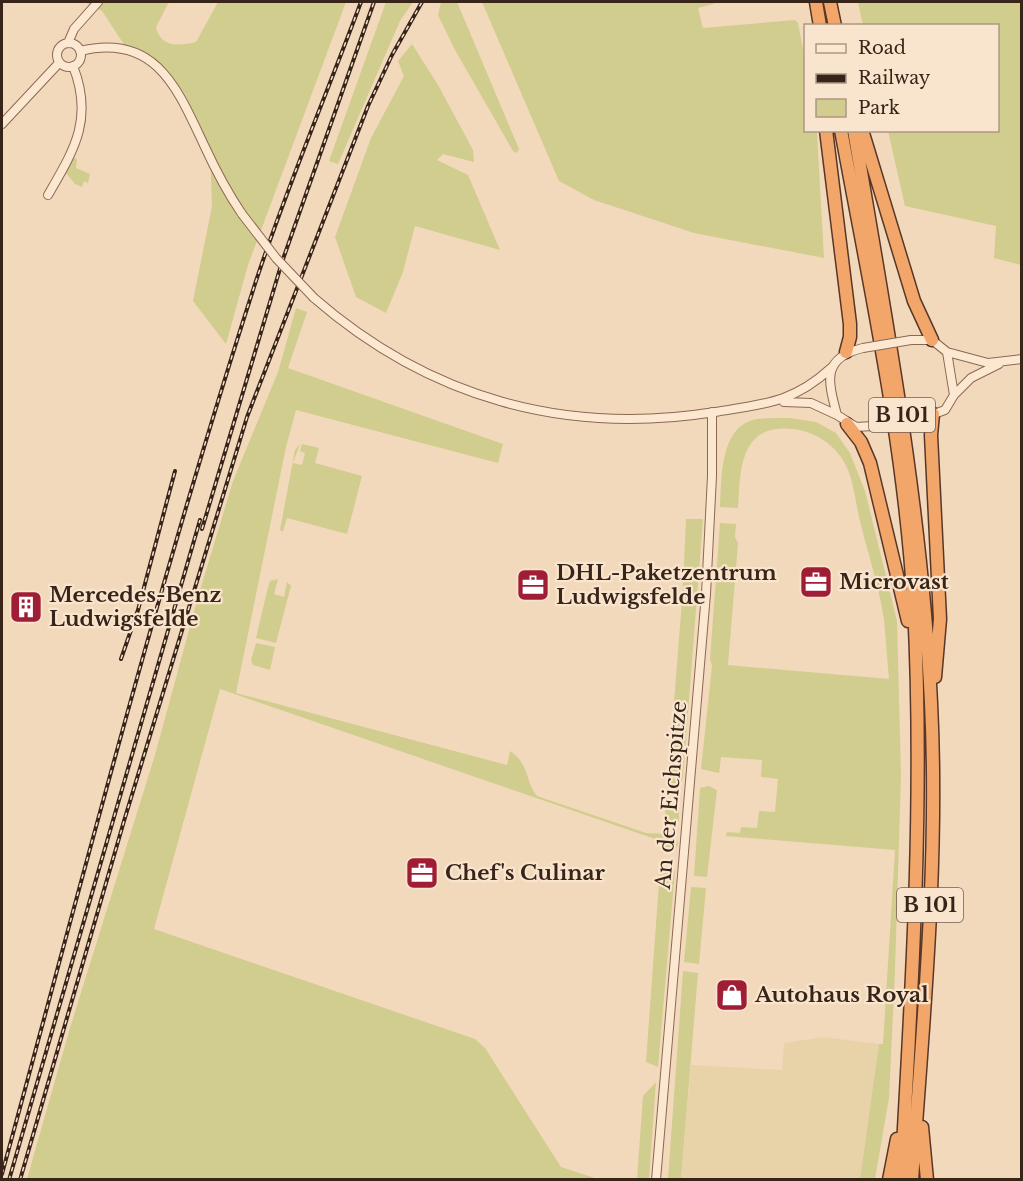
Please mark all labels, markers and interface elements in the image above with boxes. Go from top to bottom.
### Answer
legend [804,24,999,132]
text: Road [858,37,906,59]
text: Railway [858,67,931,89]
text: Park [858,97,900,119]
road number: B 101 [869,398,935,432]
place label: DHL-Paketzentrum Ludwigsfelde [556,560,777,610]
office icon: Microvast [798,564,834,600]
office icon: DHL-Paketzentrum Ludwigsfelde [515,567,551,603]
place label: Microvast [839,569,949,595]
place label: Mercedes-Benz Ludwigsfelde [49,582,222,632]
building icon: Mercedes-Benz Ludwigsfelde [8,589,44,625]
street label: An der Eichspitze [650,700,692,891]
office icon: Chef's Culinar [404,855,440,891]
place label: Chef's Culinar [445,860,606,886]
road number: B 101 [897,888,963,922]
shop icon: Autohaus Royal [714,977,750,1013]
place label: Autohaus Royal [754,982,929,1008]

